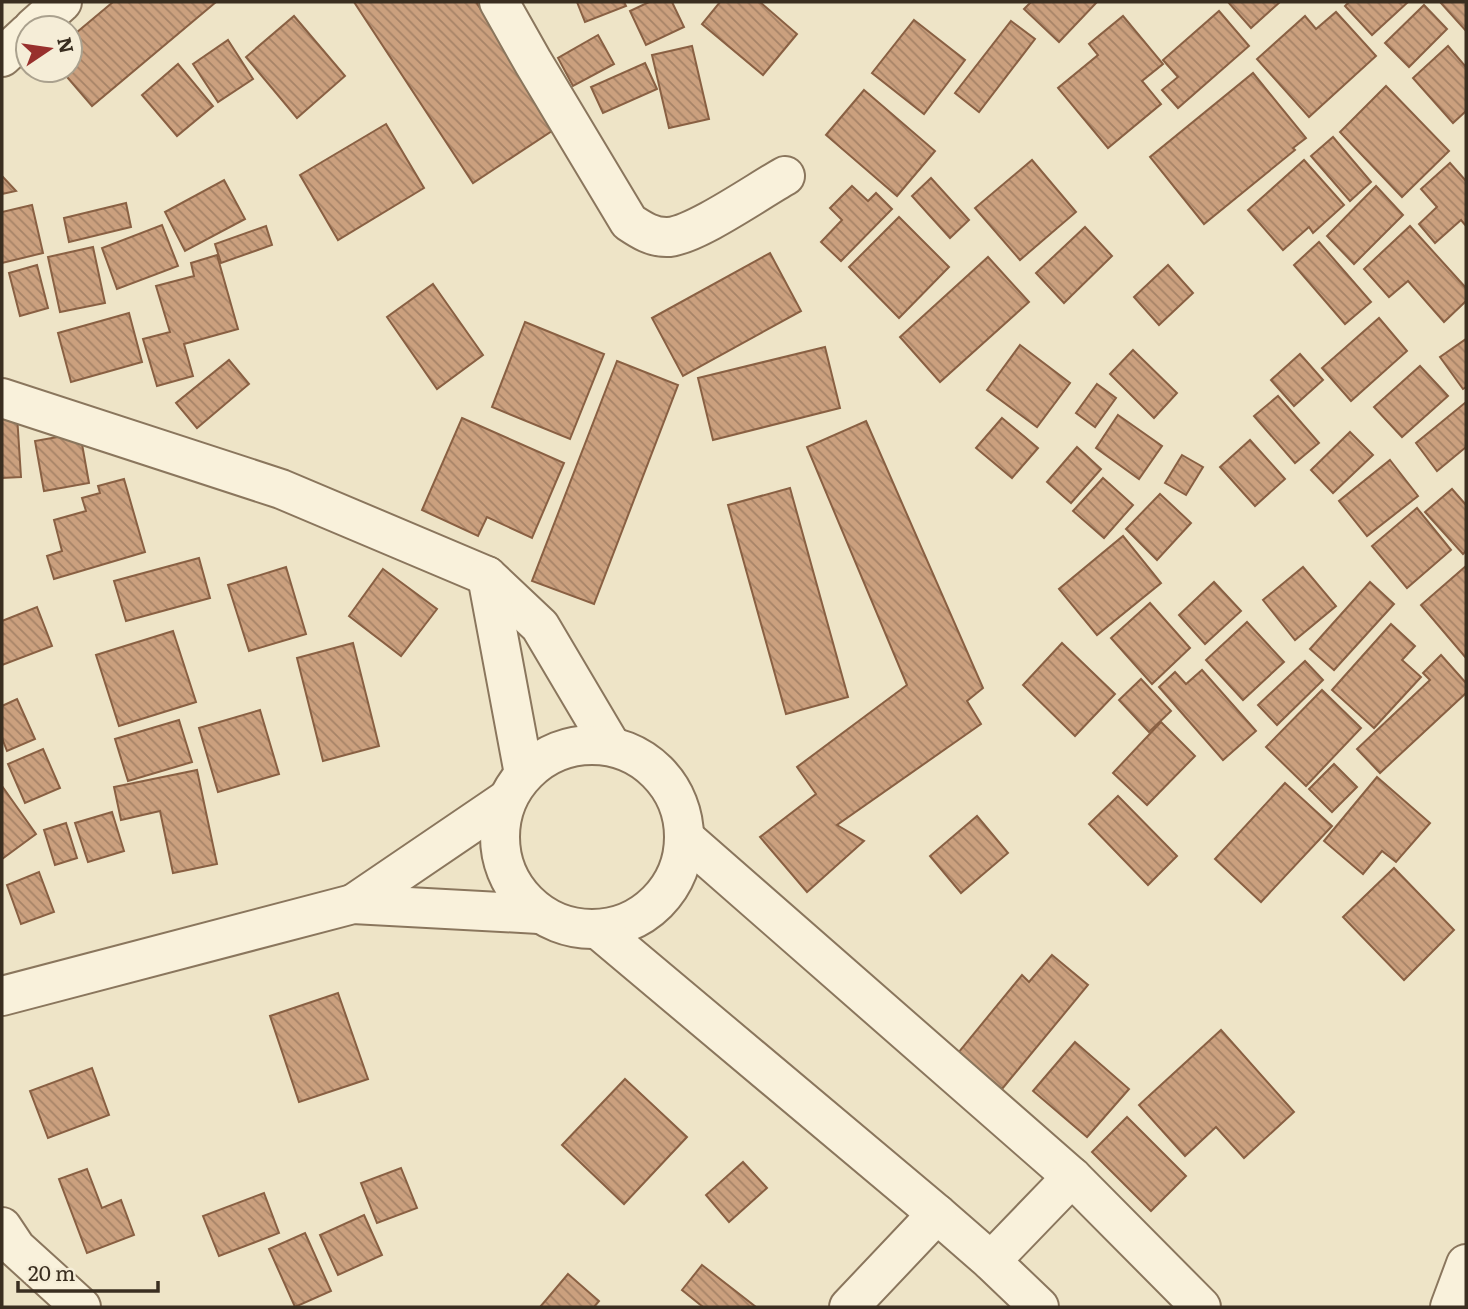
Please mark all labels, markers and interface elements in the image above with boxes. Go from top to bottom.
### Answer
north arrow [14,14,84,84]
text: N [51,34,82,56]
scale bar [18,1250,158,1294]
text: 20 m [28,1256,75,1287]

